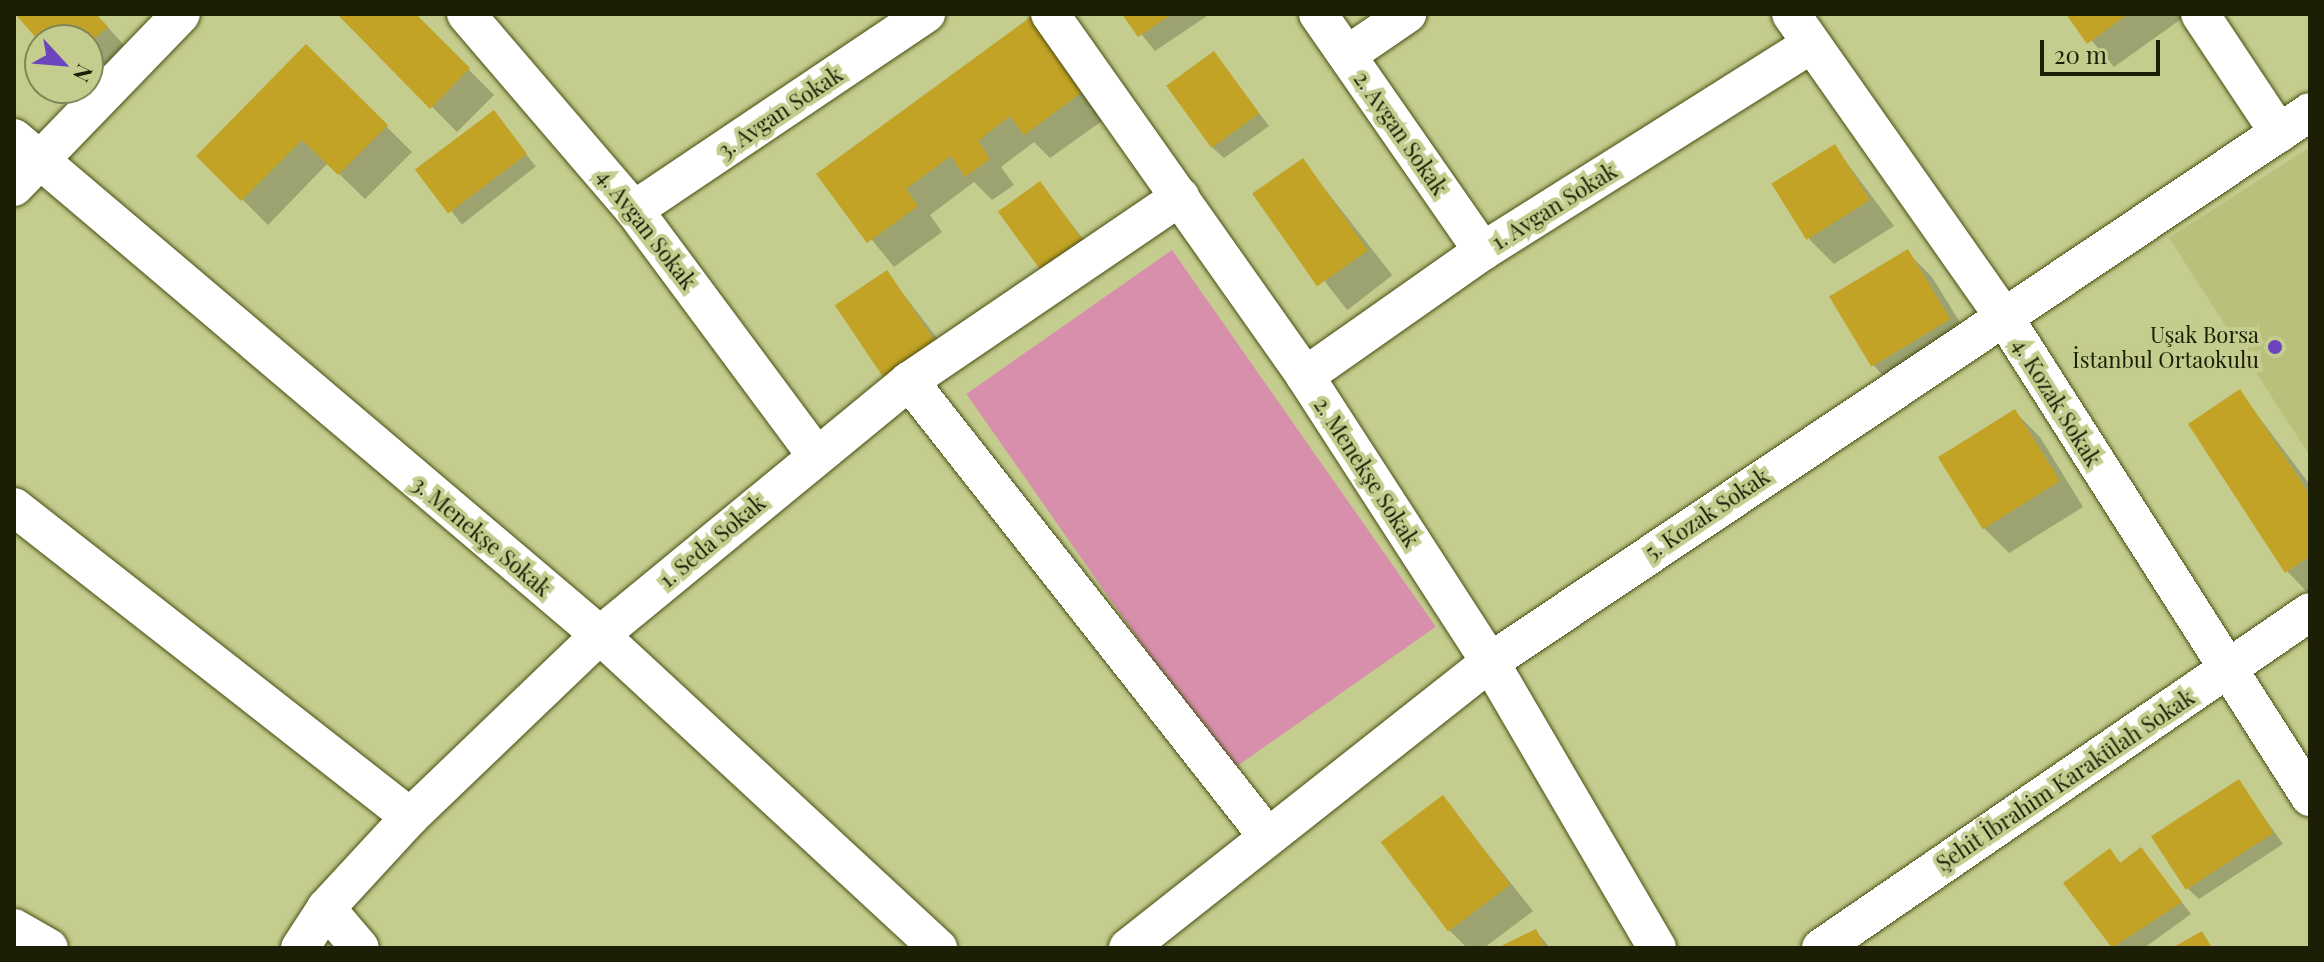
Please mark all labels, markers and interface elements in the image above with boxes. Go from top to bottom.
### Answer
north arrow [24,24,104,104]
scale bar [2044,24,2164,74]
text: 20 m [2054,38,2107,70]
text: N [67,60,101,87]
street label: 3. Avgan Sokak [713,61,847,163]
street label: 2. Avgan Sokak [1348,66,1454,200]
street label: 1. Avgan Sokak [1486,157,1622,255]
street label: 4. Avgan Sokak [592,163,702,295]
place label: Uşak Borsa İstanbul Ortaokulu [2072,321,2259,372]
street label: 4. Kozak Sokak [2007,333,2107,471]
marker: Uşak Borsa İstanbul Ortaokulu [2266,338,2284,356]
street label: 2. Menekşe Sokak [1309,392,1425,552]
street label: 5. Kozak Sokak [1640,463,1774,565]
street label: 3. Menekşe Sokak [408,471,556,601]
street label: 1. Seda Sokak [654,489,770,593]
street label: Şehit İbrahim Karakülah Sokak [1931,684,2199,876]

